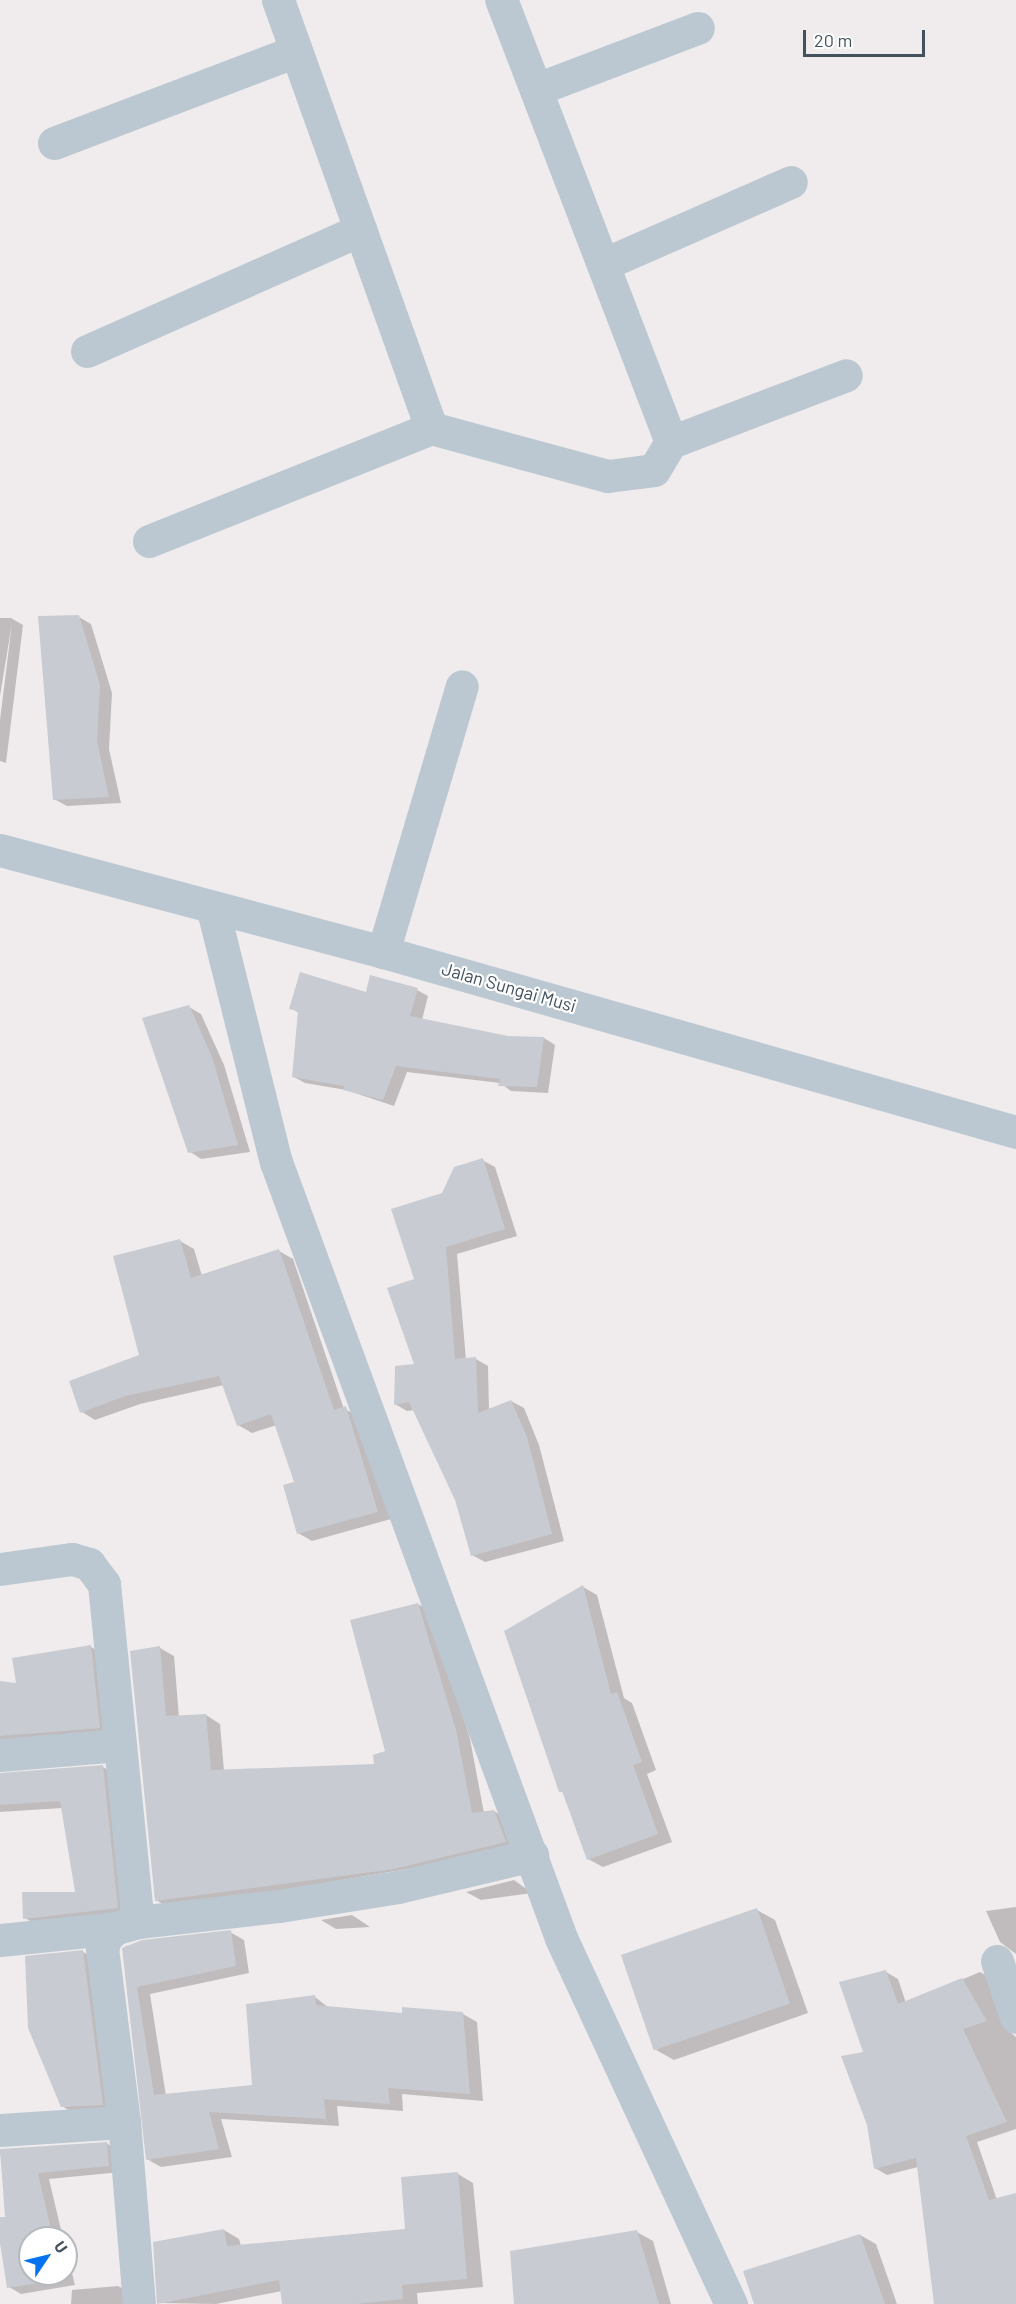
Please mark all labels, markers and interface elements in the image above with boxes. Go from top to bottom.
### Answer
scale bar [806,18,928,56]
text: 20 m [814,29,852,51]
street label: Jalan Sungai Musi [439,957,579,1017]
north arrow [18,2226,78,2286]
text: U [51,2237,72,2256]

